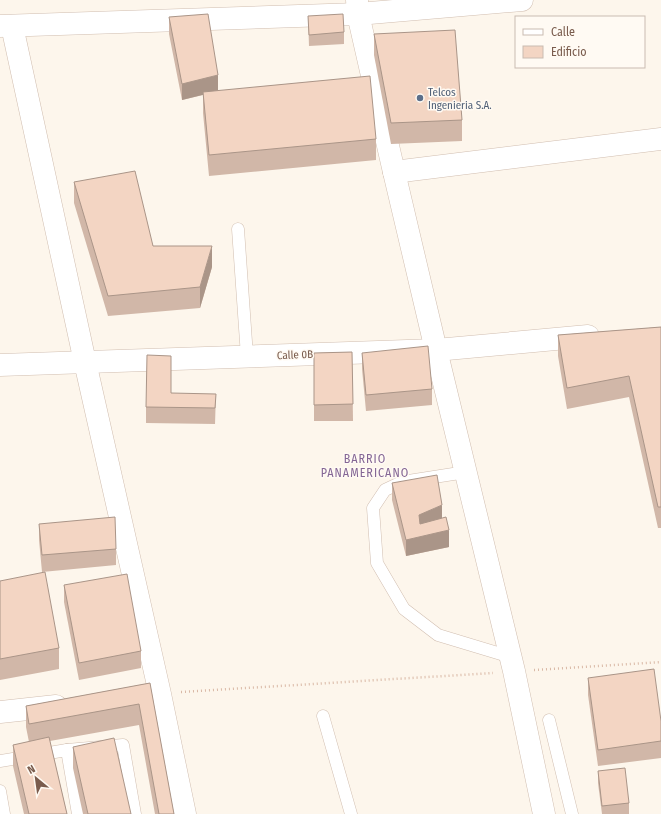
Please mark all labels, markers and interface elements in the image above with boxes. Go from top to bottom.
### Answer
legend [515,16,645,68]
text: Calle [551,25,575,39]
text: Edificio [551,45,587,59]
place label: Telcos Ingenieria S.A. [428,86,492,112]
marker: Telcos Ingenieria S.A. [415,93,425,103]
street label: Calle 0B [277,348,313,362]
district label: BARRIO PANAMERICANO [321,452,409,480]
north arrow [16,758,56,798]
text: N [25,762,37,777]

